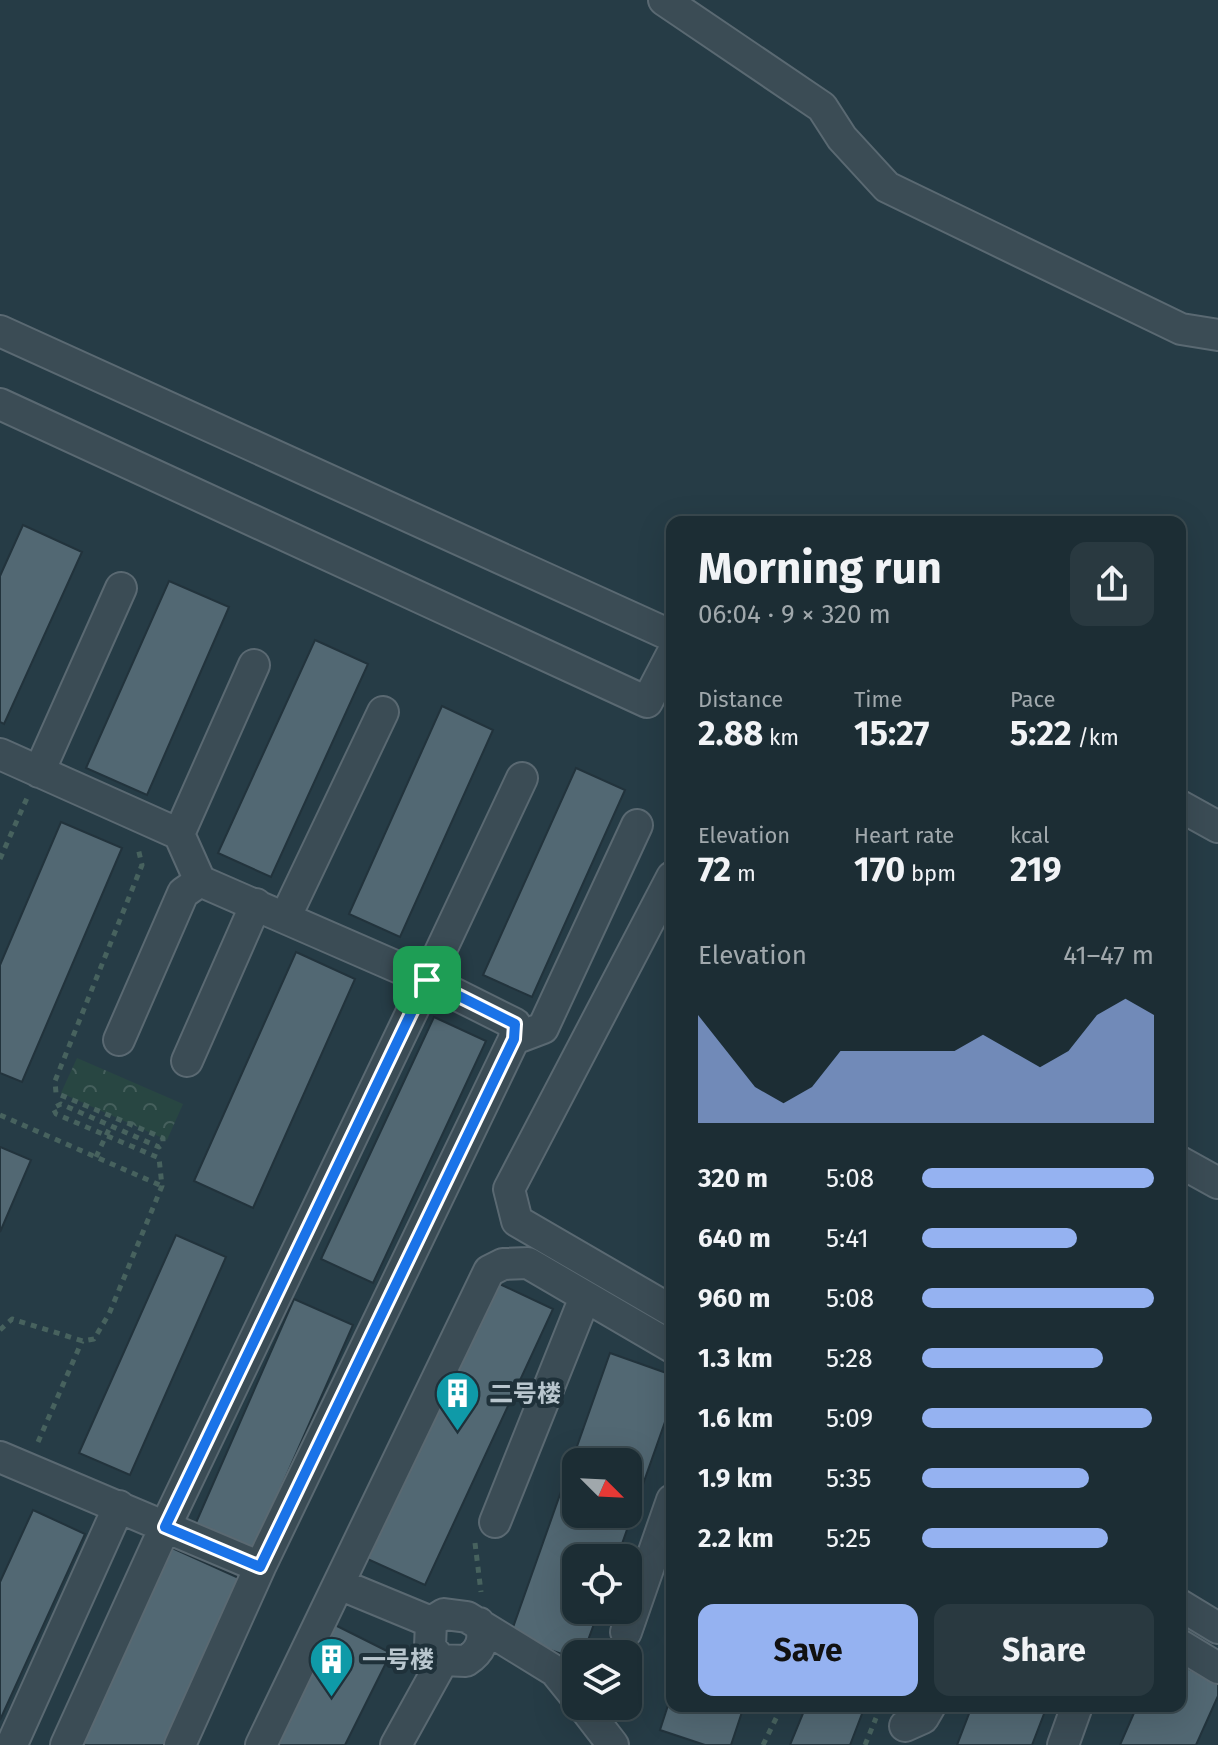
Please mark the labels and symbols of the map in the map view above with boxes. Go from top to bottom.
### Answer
pin [393,946,461,1014]
building icon: 二号楼 [434,1370,482,1433]
place label: 二号楼 [489,1380,561,1408]
north arrow [562,1448,642,1528]
building icon: 一号楼 [307,1636,355,1699]
place label: 一号楼 [362,1646,434,1674]

